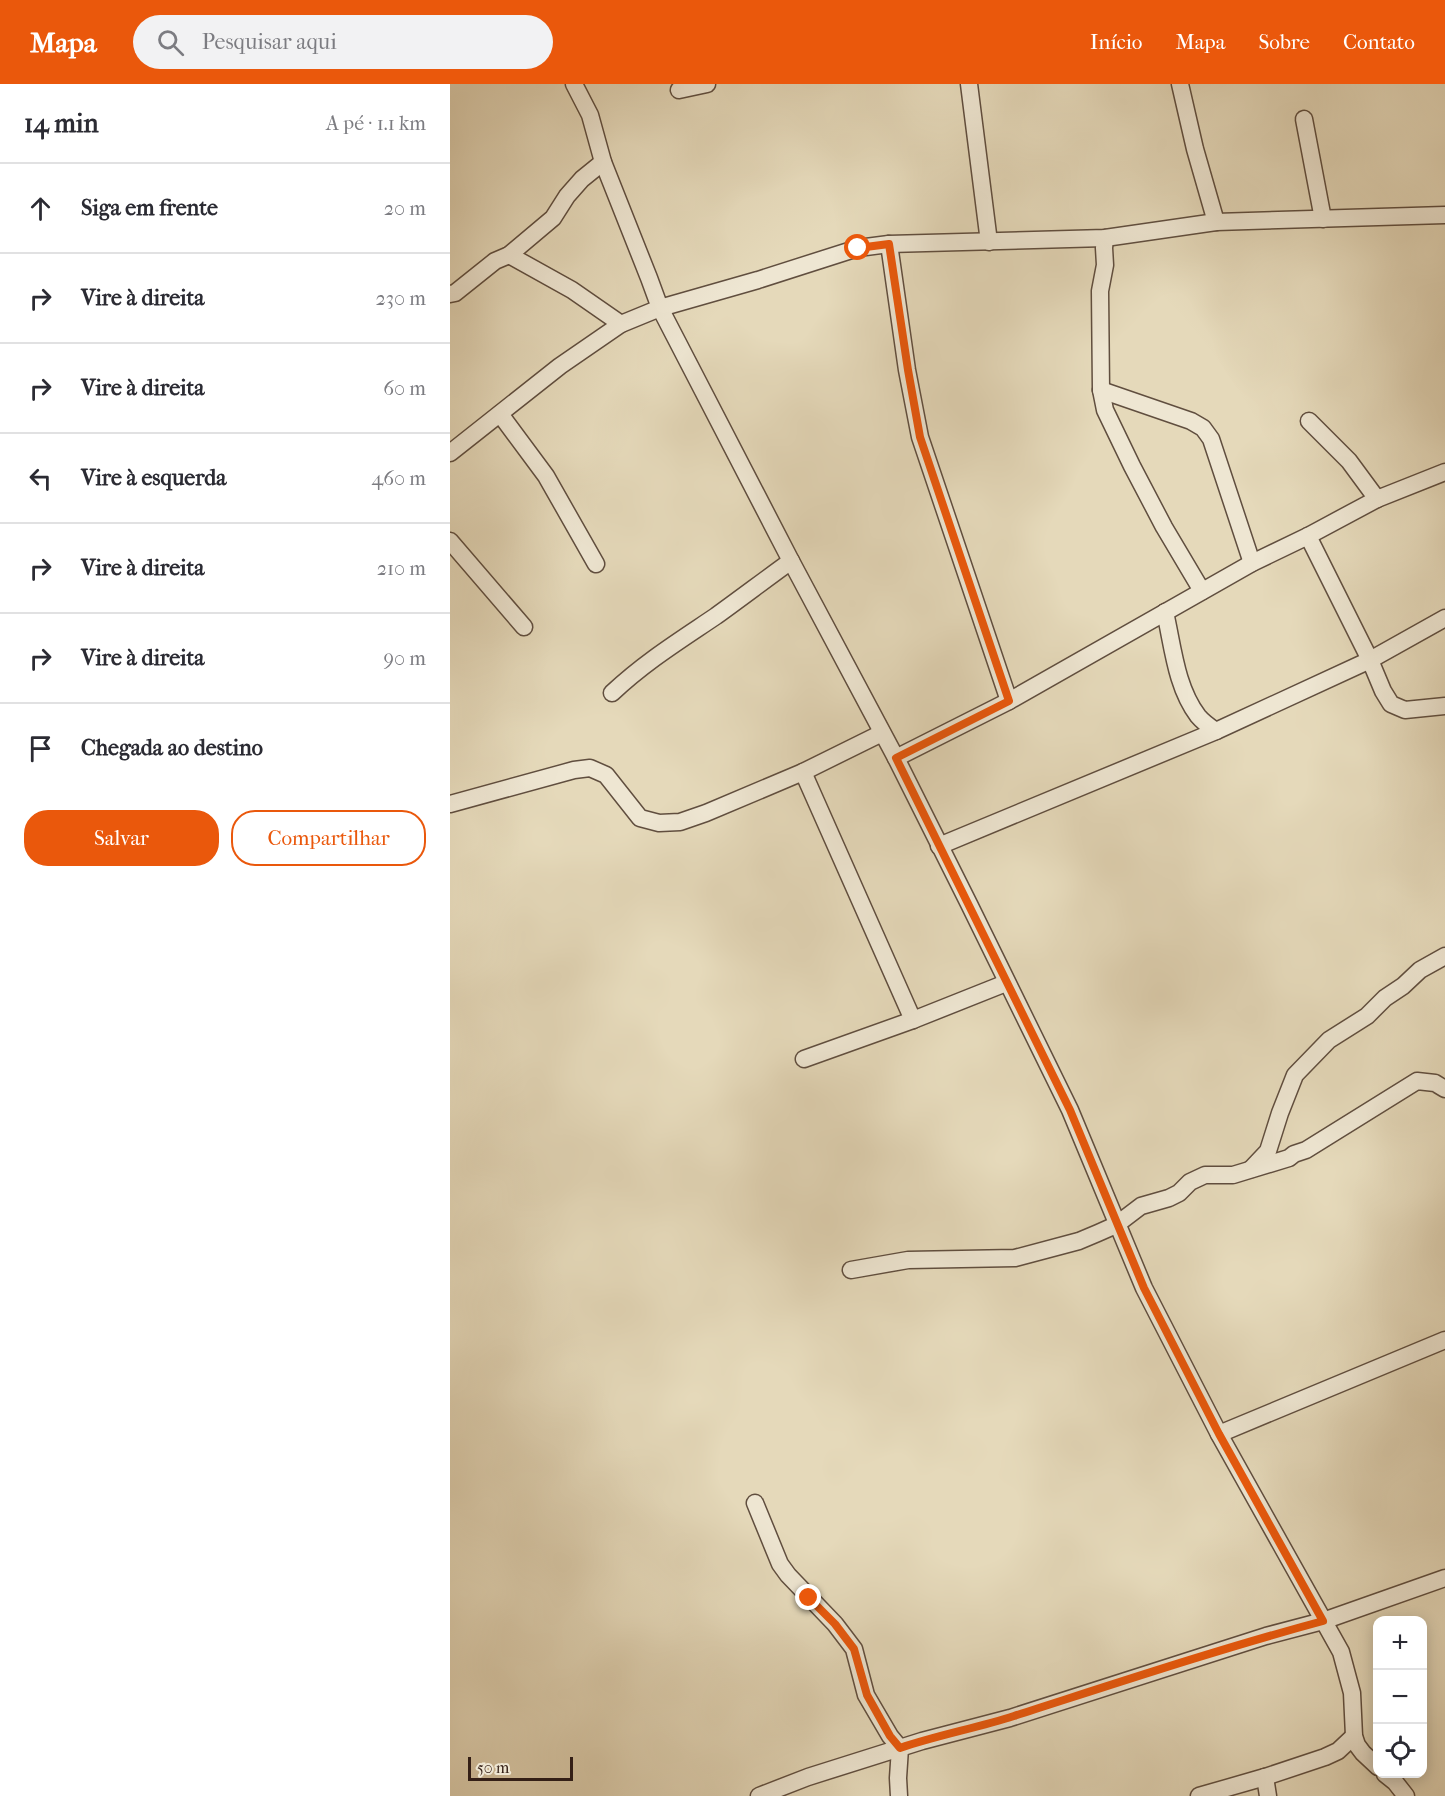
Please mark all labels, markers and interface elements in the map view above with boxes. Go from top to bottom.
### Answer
search box [133,15,553,69]
text: Mapa [30,26,97,59]
icon: search [154,26,187,59]
text: Pesquisar aqui [202,29,337,55]
text: Início [1090,30,1142,54]
text: Mapa [1175,30,1225,54]
text: Sobre [1258,30,1310,54]
text: Contato [1343,30,1415,54]
text: 14 min [24,108,99,139]
text: A pé · 1.1 km [326,112,426,135]
icon: ahead [24,192,57,225]
text: Siga em frente [81,195,218,221]
text: 20 m [384,197,426,220]
route start [844,234,870,260]
icon: right [24,282,57,315]
text: Vire à direita [81,285,204,311]
text: 230 m [376,287,426,310]
icon: right [24,372,57,405]
text: Vire à direita [81,375,204,401]
text: 60 m [383,377,426,400]
icon: left [24,462,57,495]
text: Vire à esquerda [81,465,226,491]
text: 460 m [371,467,426,490]
icon: right [24,552,57,585]
text: Vire à direita [81,555,204,581]
text: 210 m [377,557,426,580]
icon: right [24,642,57,675]
text: Vire à direita [81,645,204,671]
text: 90 m [384,647,426,670]
icon: arrive [24,732,57,765]
text: Chegada ao destino [81,735,263,761]
button: Salvar [24,810,219,866]
button: Compartilhar [231,810,426,866]
route end [795,1584,821,1610]
map controls [1373,1616,1427,1778]
button: + [1373,1616,1427,1670]
button: − [1373,1670,1427,1724]
button: locate [1373,1724,1427,1778]
scale bar [468,1754,573,1782]
text: 50 m [477,1758,509,1777]

